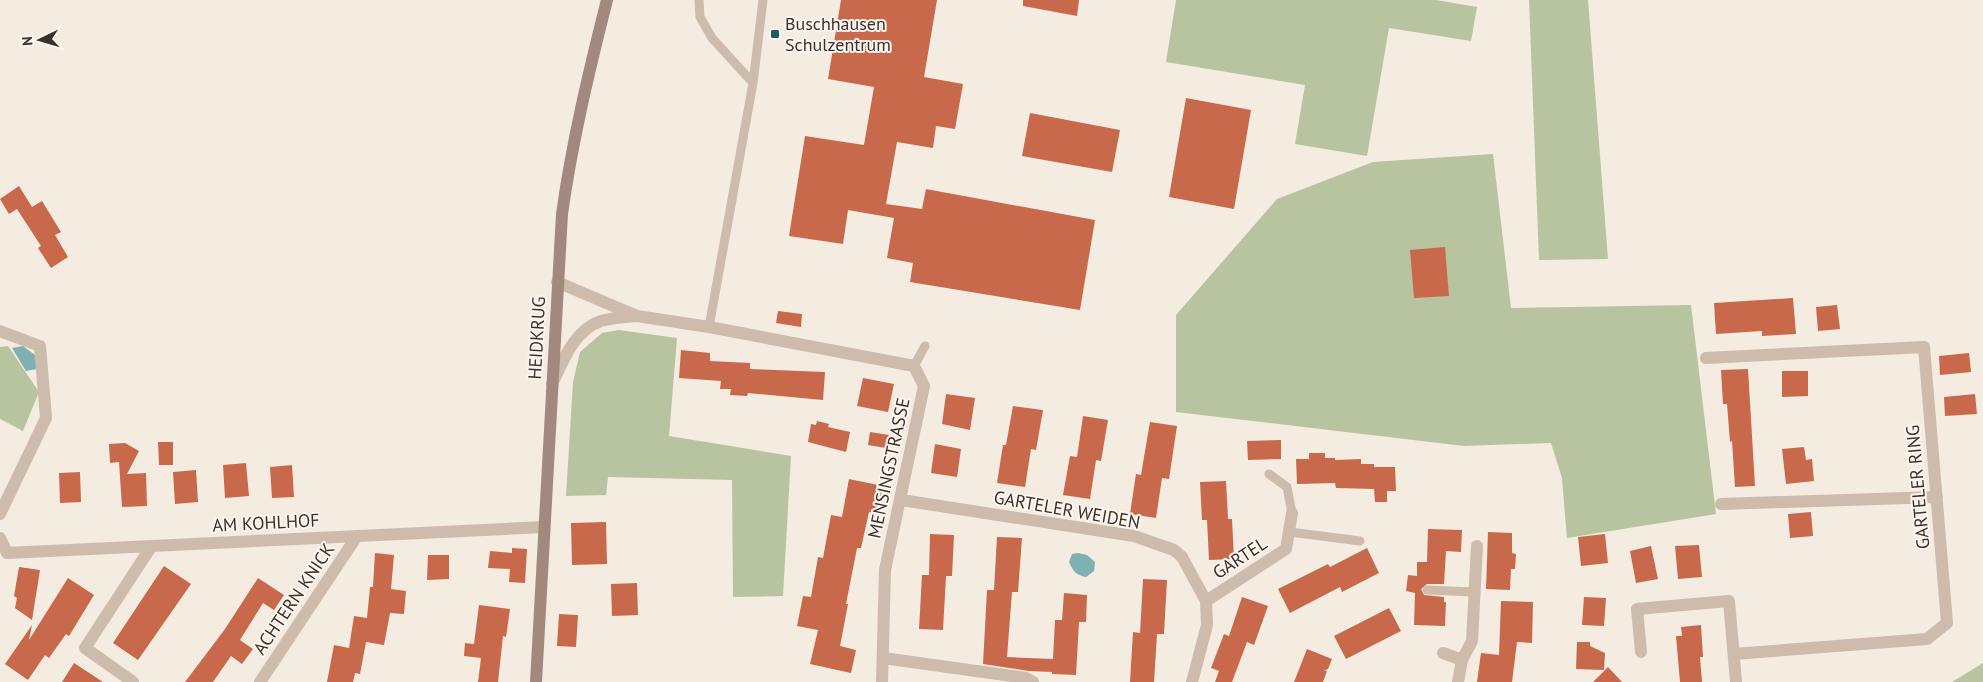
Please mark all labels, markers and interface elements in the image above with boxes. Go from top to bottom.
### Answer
place label: Buschhausen Schulzentrum [785,12,891,56]
north arrow [15,15,65,65]
marker: Buschhausen Schulzentrum [769,28,781,40]
text: N [18,36,36,47]
street label: HEIDKRUG [523,296,550,380]
street label: MENSINGSTRASSE [862,396,915,540]
street label: GARTELER RING [1901,424,1934,550]
street label: GARTELER WEIDEN [992,485,1142,534]
street label: AM KOHLHOF [212,508,320,537]
street label: GARTEL [1208,532,1271,584]
street label: ACHTERN KNICK [248,539,339,659]

